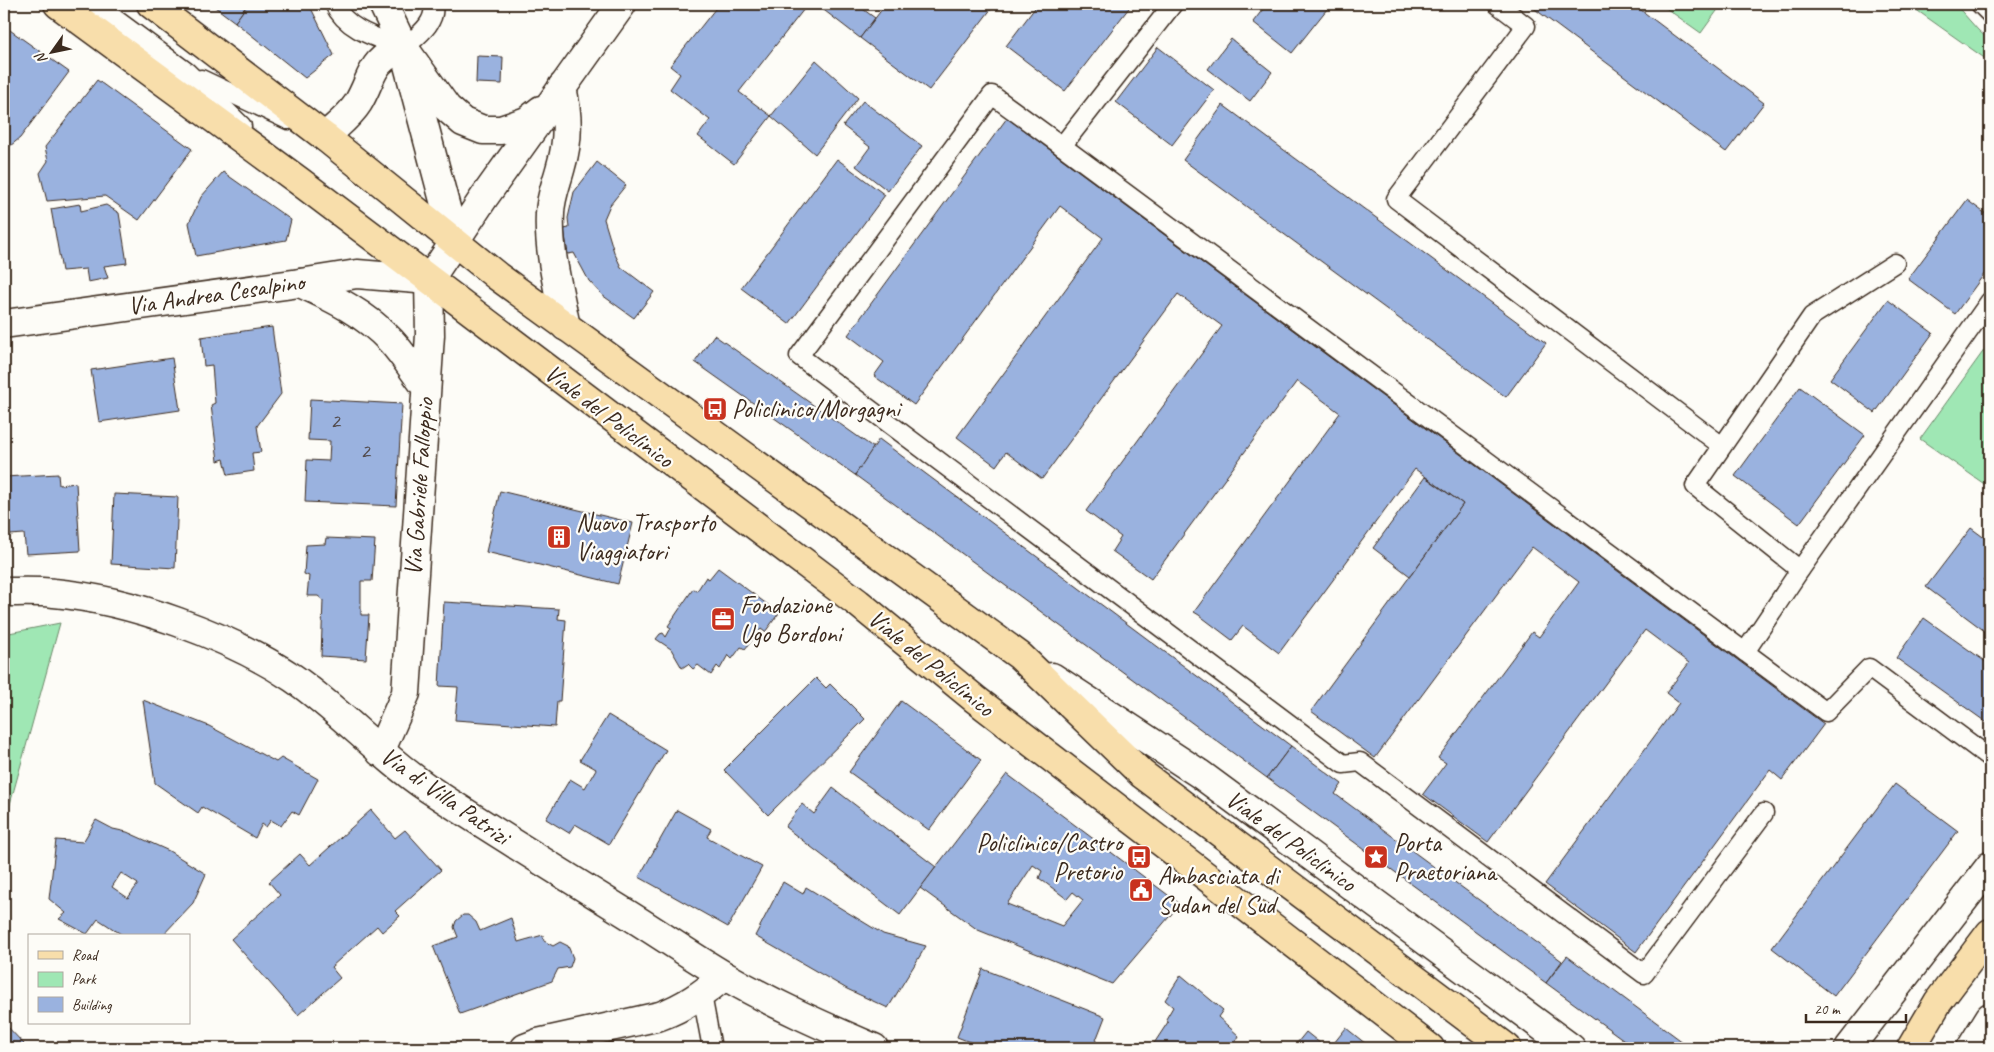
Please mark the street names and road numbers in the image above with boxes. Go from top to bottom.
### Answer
street label: Via Andrea Cesalpino [126,265,309,322]
street label: Viale del Policlinico [538,357,681,476]
street label: Via Gabriele Falloppio [397,396,441,577]
street label: Viale del Policlinico [861,602,1002,724]
street label: Via di Villa Patrizi [374,740,518,854]
street label: Viale del Policlinico [1220,783,1363,900]

